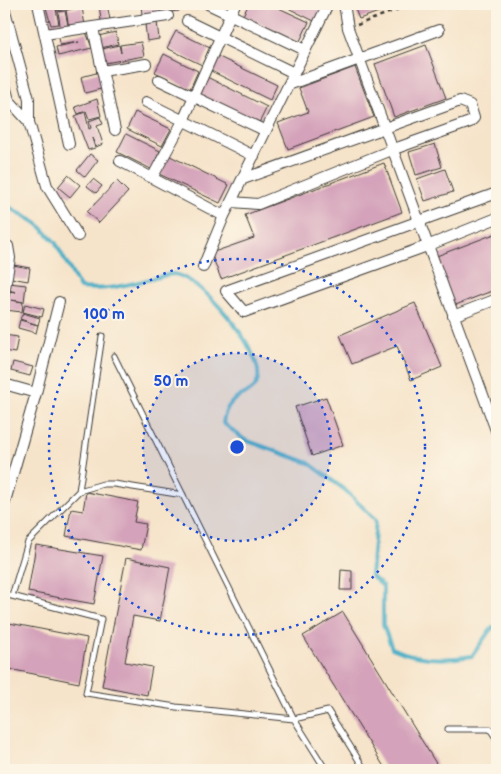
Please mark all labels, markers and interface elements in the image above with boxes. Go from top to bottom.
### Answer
text: 100 m [83,305,125,324]
text: 50 m [154,372,189,391]
centre of rings [228,438,246,456]

